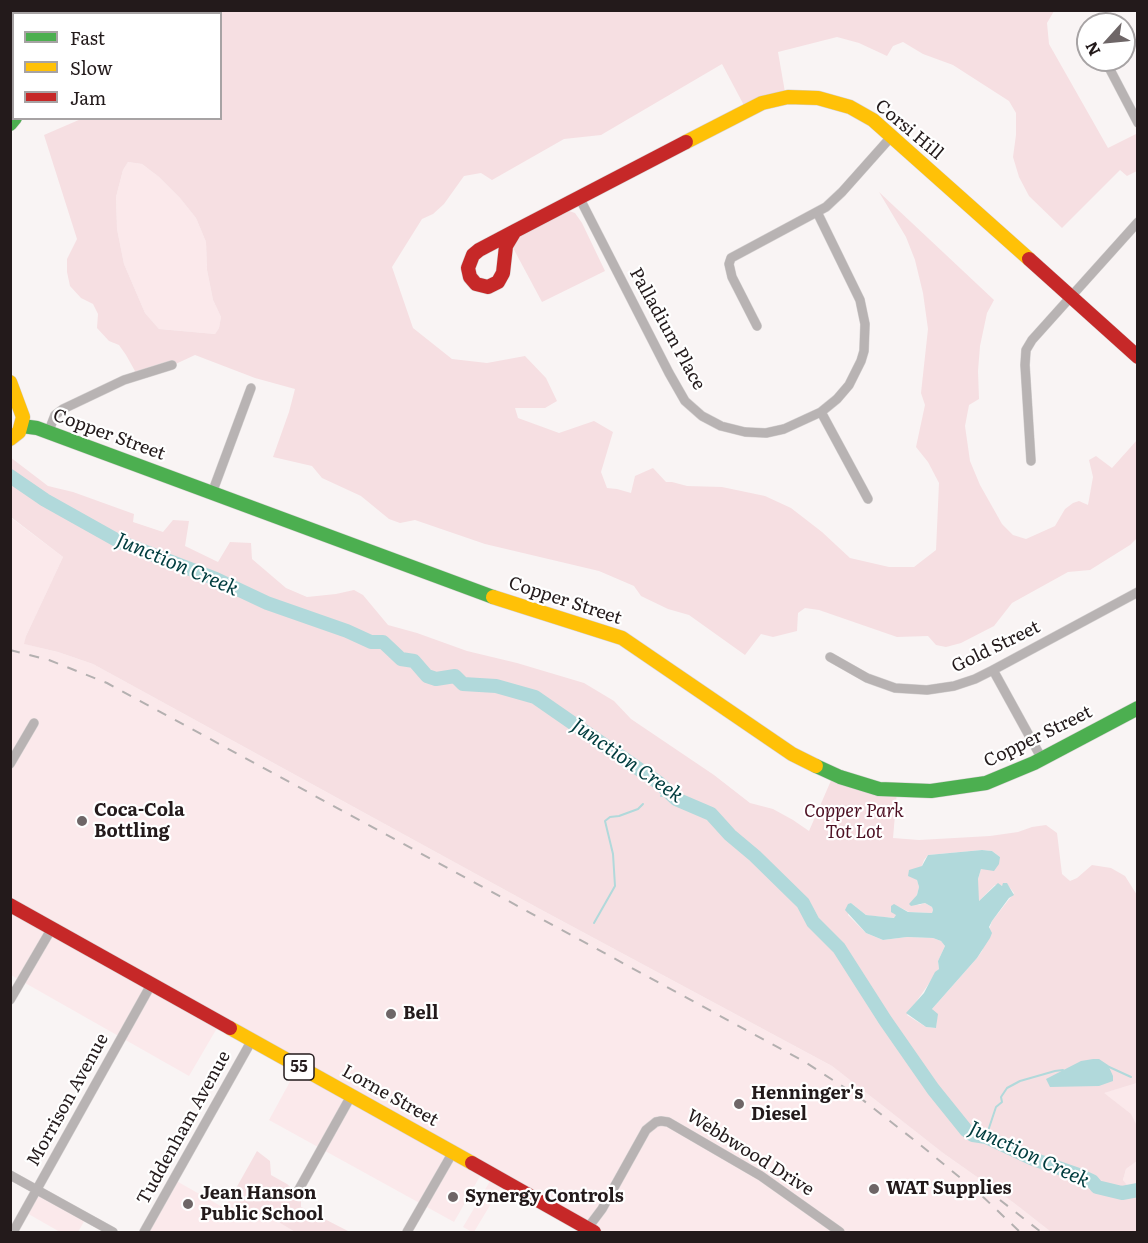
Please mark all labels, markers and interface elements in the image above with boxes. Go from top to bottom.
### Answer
legend [12,12,222,120]
north arrow [1076,12,1136,72]
text: Fast [70,24,105,51]
text: N [1078,38,1105,61]
text: Slow [70,54,112,81]
text: Jam [70,84,106,111]
street label: Corsi Hill [871,95,947,165]
street label: Palladium Place [624,264,710,394]
street label: Copper Street [50,405,168,465]
water label: Junction Creek [112,528,242,602]
street label: Copper Street [506,573,624,629]
street label: Gold Street [948,616,1044,678]
street label: Copper Street [980,701,1096,773]
water label: Junction Creek [567,714,687,808]
place label: Coca-Cola Bottling [94,800,185,842]
park label: Copper Park Tot Lot [804,801,904,844]
marker: Coca-Cola Bottling [75,814,89,828]
place label: Bell [403,1003,439,1025]
marker: Bell [384,1007,398,1021]
street label: Morrison Avenue [23,1030,113,1170]
street label: Tuddenham Avenue [133,1047,235,1209]
road number: 55 [284,1054,314,1080]
street label: Lorne Street [338,1061,442,1131]
place label: Henninger's Diesel [751,1083,863,1126]
marker: Henninger's Diesel [732,1097,746,1111]
street label: Webbwood Drive [682,1105,818,1201]
water label: Junction Creek [965,1116,1093,1194]
place label: WAT Supplies [886,1178,1011,1200]
marker: WAT Supplies [867,1182,881,1196]
place label: Jean Hanson Public School [200,1183,324,1226]
place label: Synergy Controls [465,1186,624,1208]
marker: Synergy Controls [446,1190,460,1204]
marker: Jean Hanson Public School [181,1197,195,1211]

